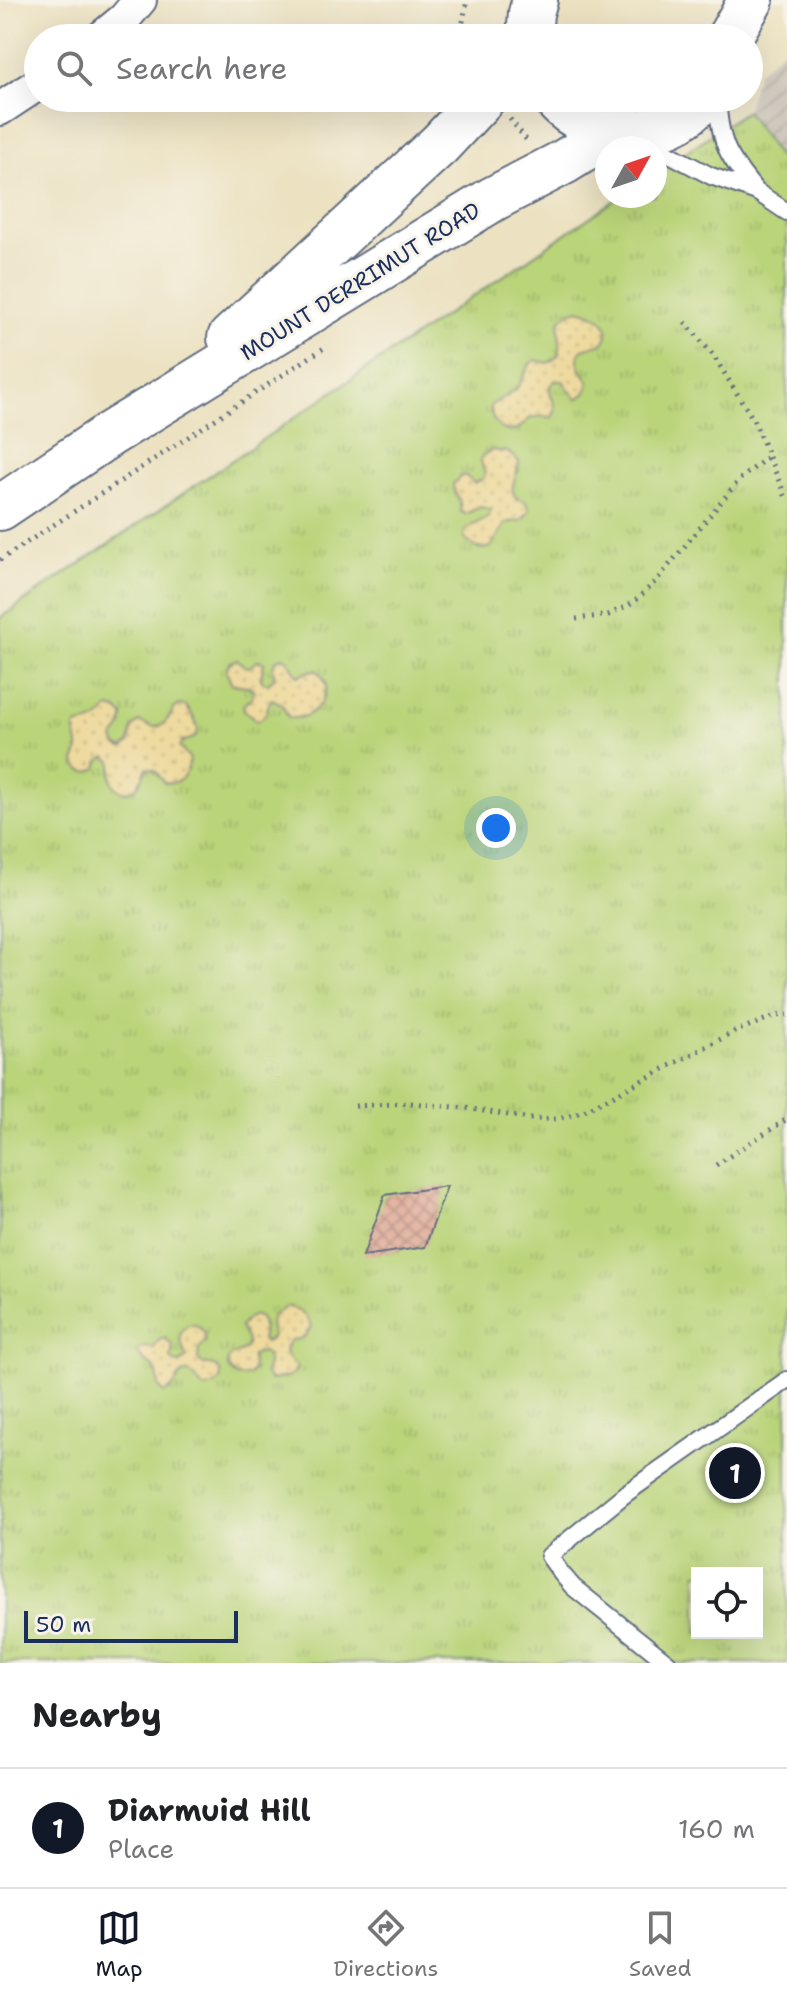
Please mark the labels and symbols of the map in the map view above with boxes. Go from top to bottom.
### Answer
north arrow [595,136,667,208]
street label: MOUNT DERRIMUT ROAD [235,196,486,367]
your location [476,808,516,848]
pin: 1 [709,1443,761,1503]
scale bar [24,1607,238,1643]

